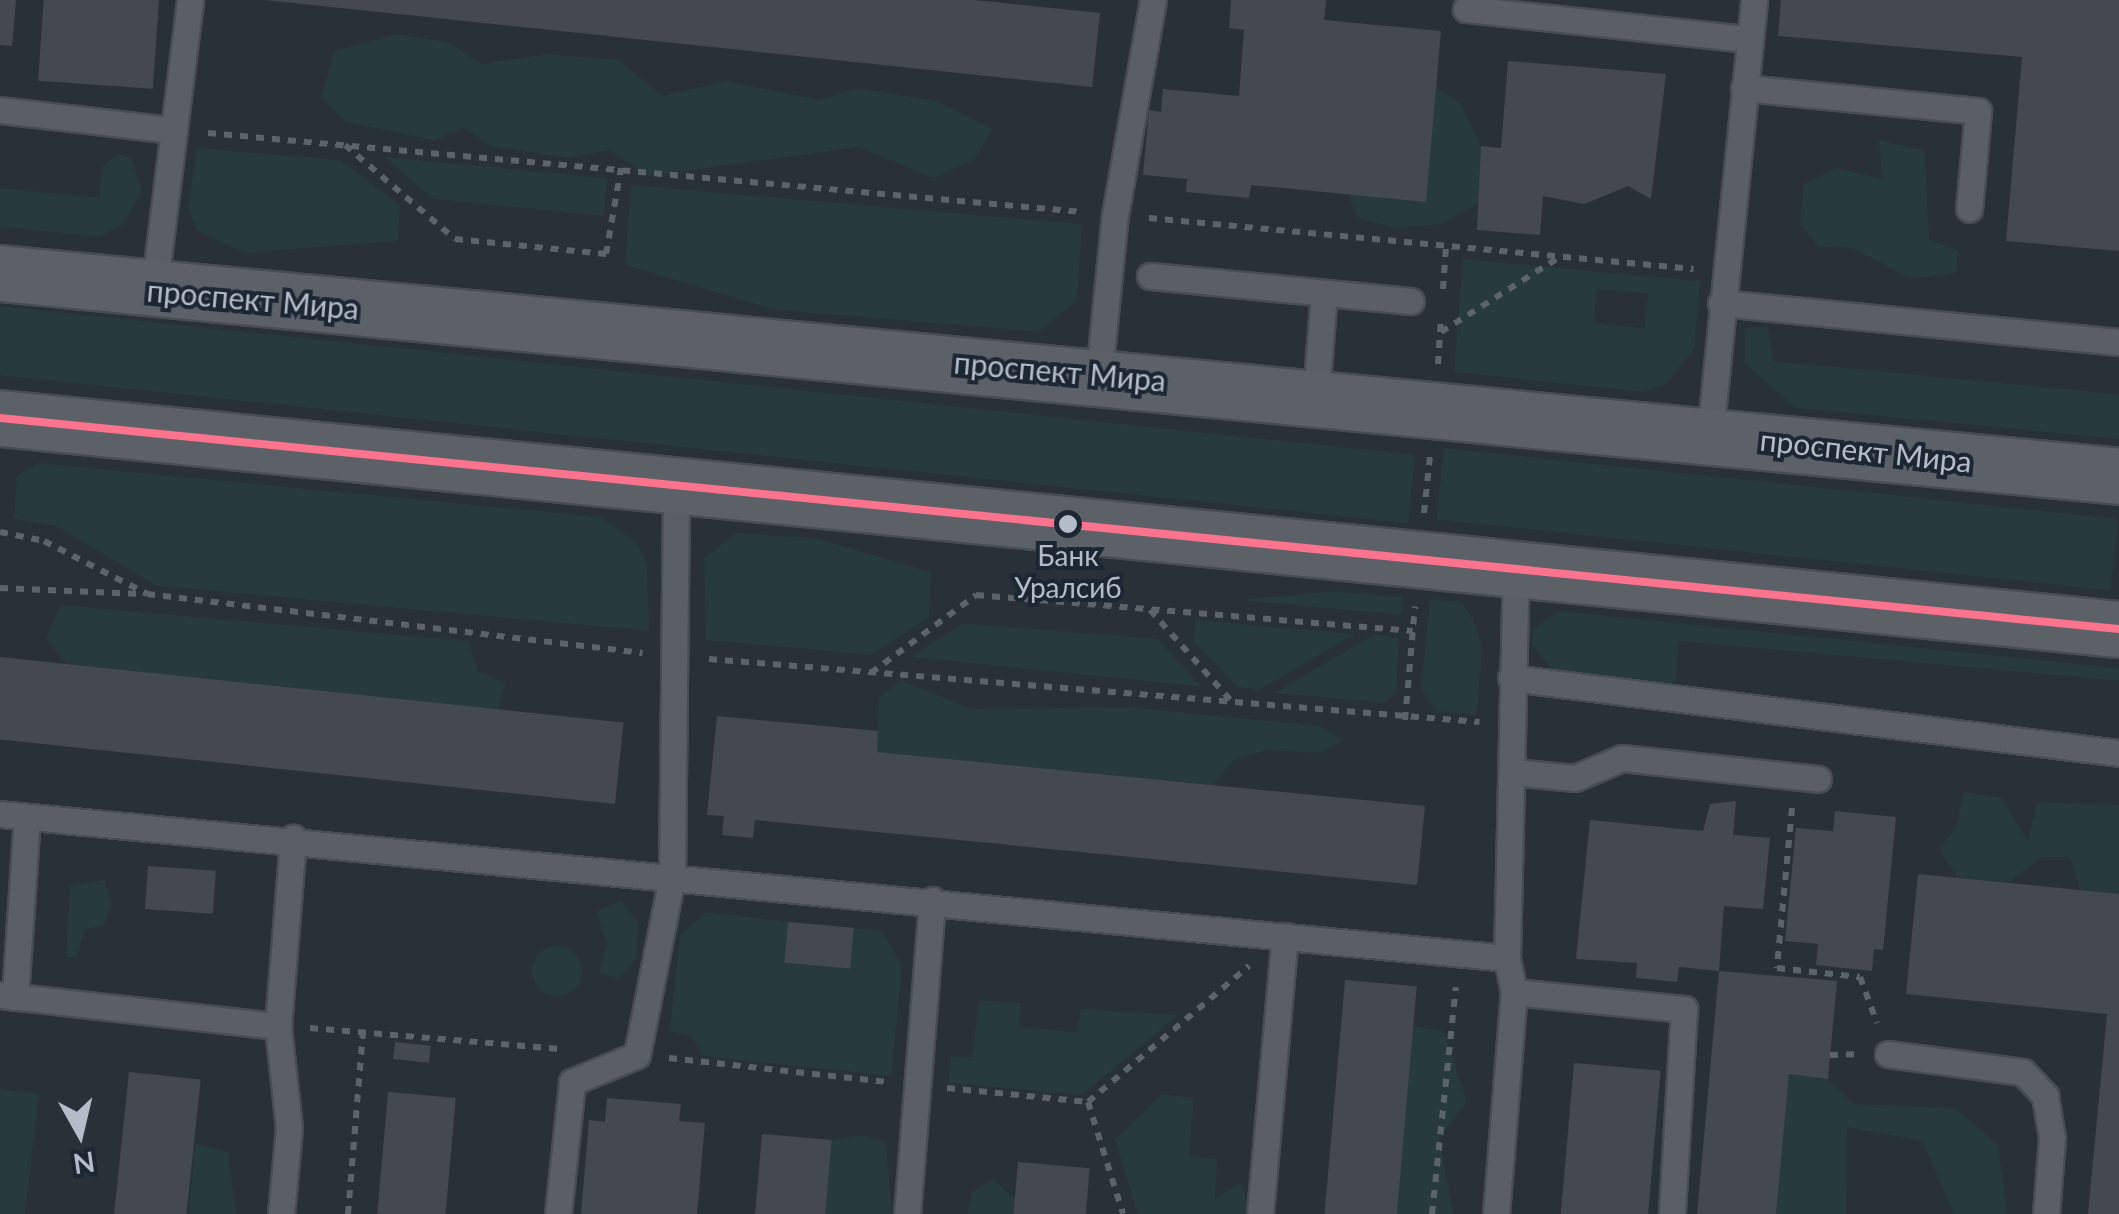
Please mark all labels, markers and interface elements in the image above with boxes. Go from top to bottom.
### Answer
street label: проспект Мира [145,272,361,326]
street label: проспект Мира [952,344,1168,398]
street label: проспект Мира [1758,421,1974,479]
marker: Банк Уралсиб [1058,514,1078,534]
place label: Банк Уралсиб [1014,538,1122,604]
north arrow [30,1084,130,1184]
text: N [71,1145,97,1182]

